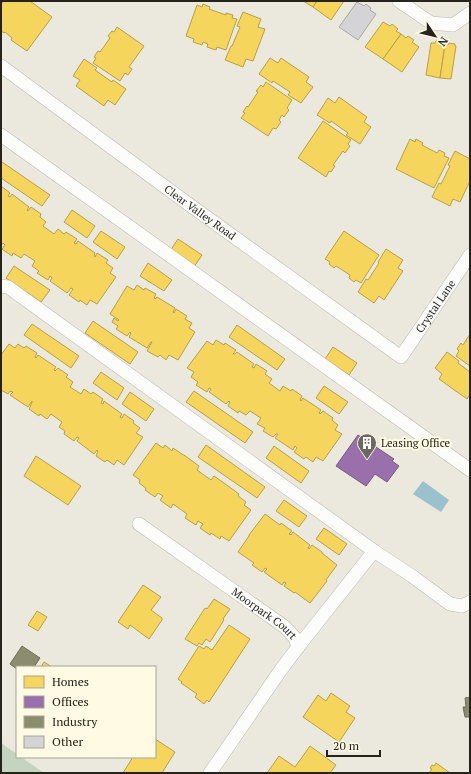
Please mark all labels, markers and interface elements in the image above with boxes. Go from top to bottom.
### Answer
north arrow [415,16,455,56]
text: N [435,34,451,50]
street label: Clear Valley Road [161,182,239,243]
street label: Crystal Lane [412,277,459,335]
building icon: Leasing Office [356,432,378,460]
place label: Leasing Office [381,436,451,450]
street label: Moorpark Court [229,585,300,642]
legend [16,666,156,758]
text: Homes [52,674,89,689]
text: Offices [52,694,89,709]
text: Industry [52,714,98,729]
scale bar [327,732,380,758]
text: Other [52,734,83,749]
text: 20 m [333,738,360,753]

